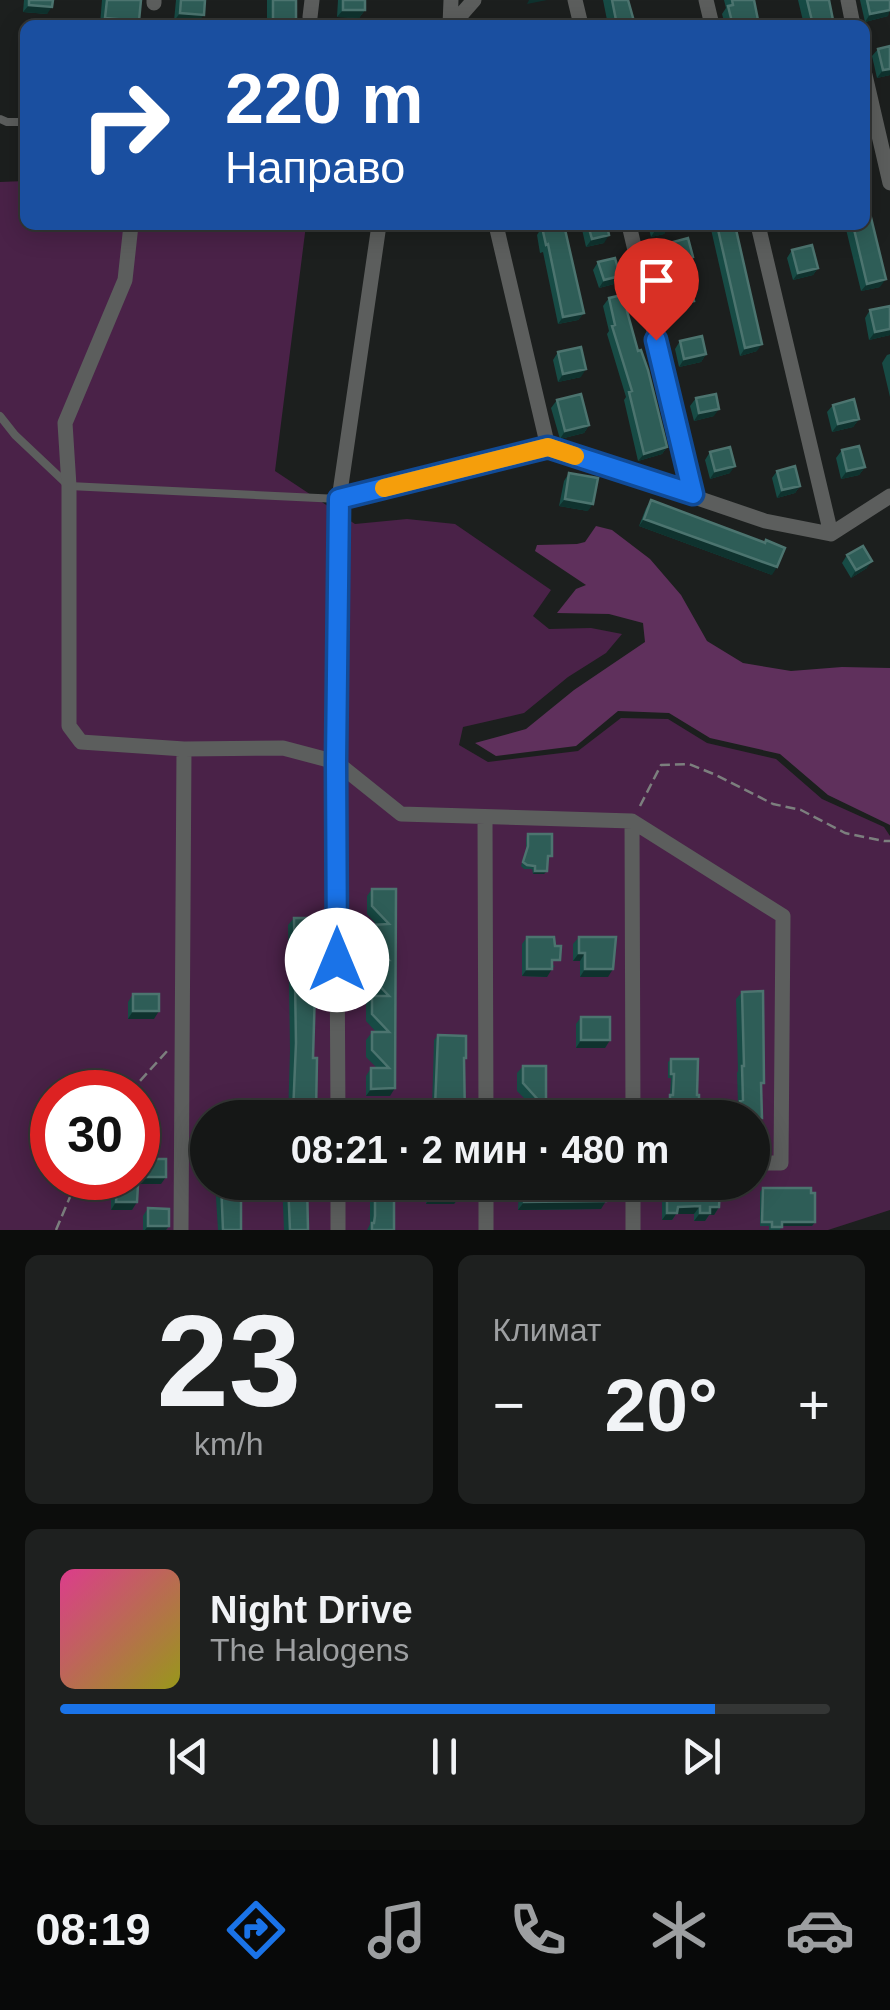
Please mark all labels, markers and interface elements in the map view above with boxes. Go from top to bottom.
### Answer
icon: right [60,60,190,190]
text: 220 m [225,60,423,138]
text: Направо [225,142,405,193]
pin [614,238,699,341]
icon: arrive [629,253,684,308]
position arrow [285,908,389,1012]
speed limit sign: 30 [30,1070,160,1200]
text: 08:21 · 2 мин · 480 m [291,1129,669,1171]
text: 23 [156,1288,301,1434]
text: Климат [493,1312,601,1348]
text: 20° [605,1363,718,1447]
text: − [493,1374,525,1436]
text: + [798,1374,830,1436]
text: km/h [194,1426,263,1462]
text: Night Drive [210,1589,413,1631]
text: The Halogens [210,1632,409,1668]
icon: previous [161,1729,216,1784]
icon: pause [417,1729,472,1784]
icon: next [674,1729,729,1784]
icon: directions [221,1895,291,1965]
icon: music [362,1895,432,1965]
icon: phone [503,1895,573,1965]
icon: climate [644,1895,714,1965]
icon: car [785,1895,855,1965]
text: 08:19 [35,1904,151,1955]

